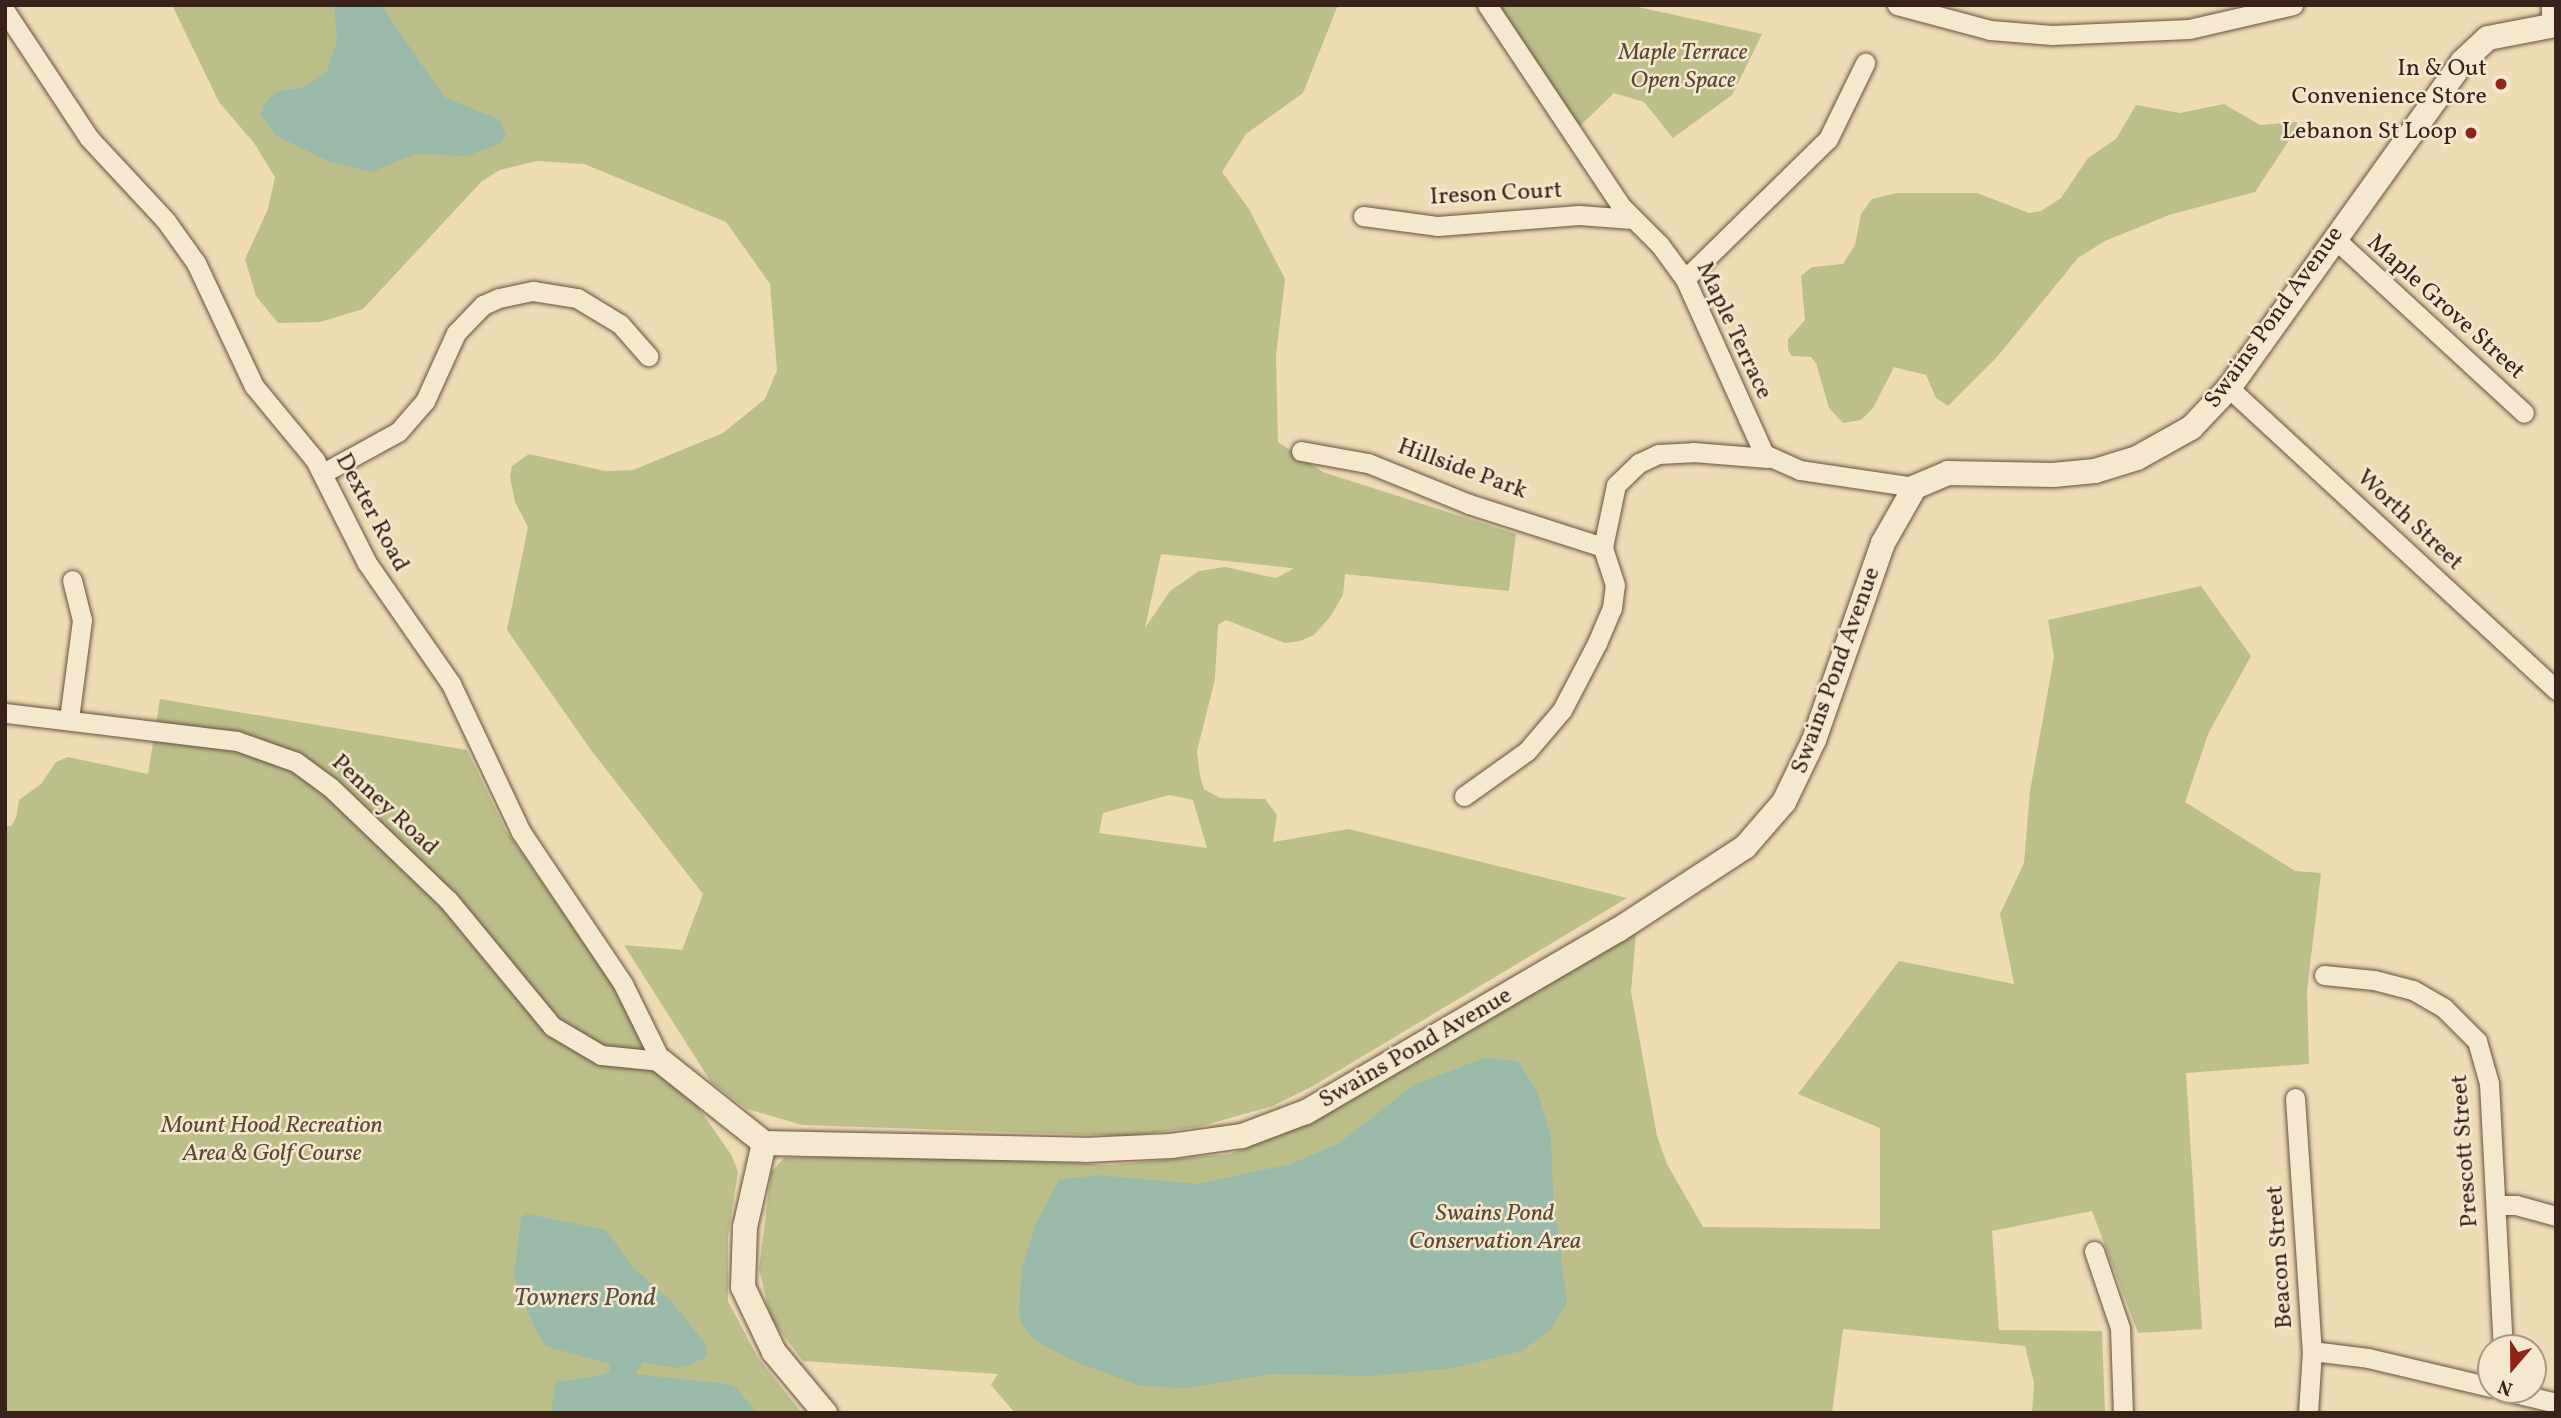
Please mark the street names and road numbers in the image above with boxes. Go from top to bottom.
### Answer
street label: Ireson Court [1429,177,1563,213]
street label: Swains Pond Avenue [2199,221,2351,415]
street label: Maple Grove Street [2360,229,2530,387]
street label: Maple Terrace [1688,257,1778,405]
street label: Hillside Park [1393,433,1531,507]
street label: Dexter Road [328,449,414,577]
street label: Worth Street [2350,464,2468,578]
street label: Swains Pond Avenue [1786,564,1888,778]
street label: Penney Road [324,749,444,863]
street label: Swains Pond Avenue [1314,982,1518,1116]
street label: Prescott Street [2446,1073,2486,1229]
street label: Beacon Street [2262,1184,2300,1330]

